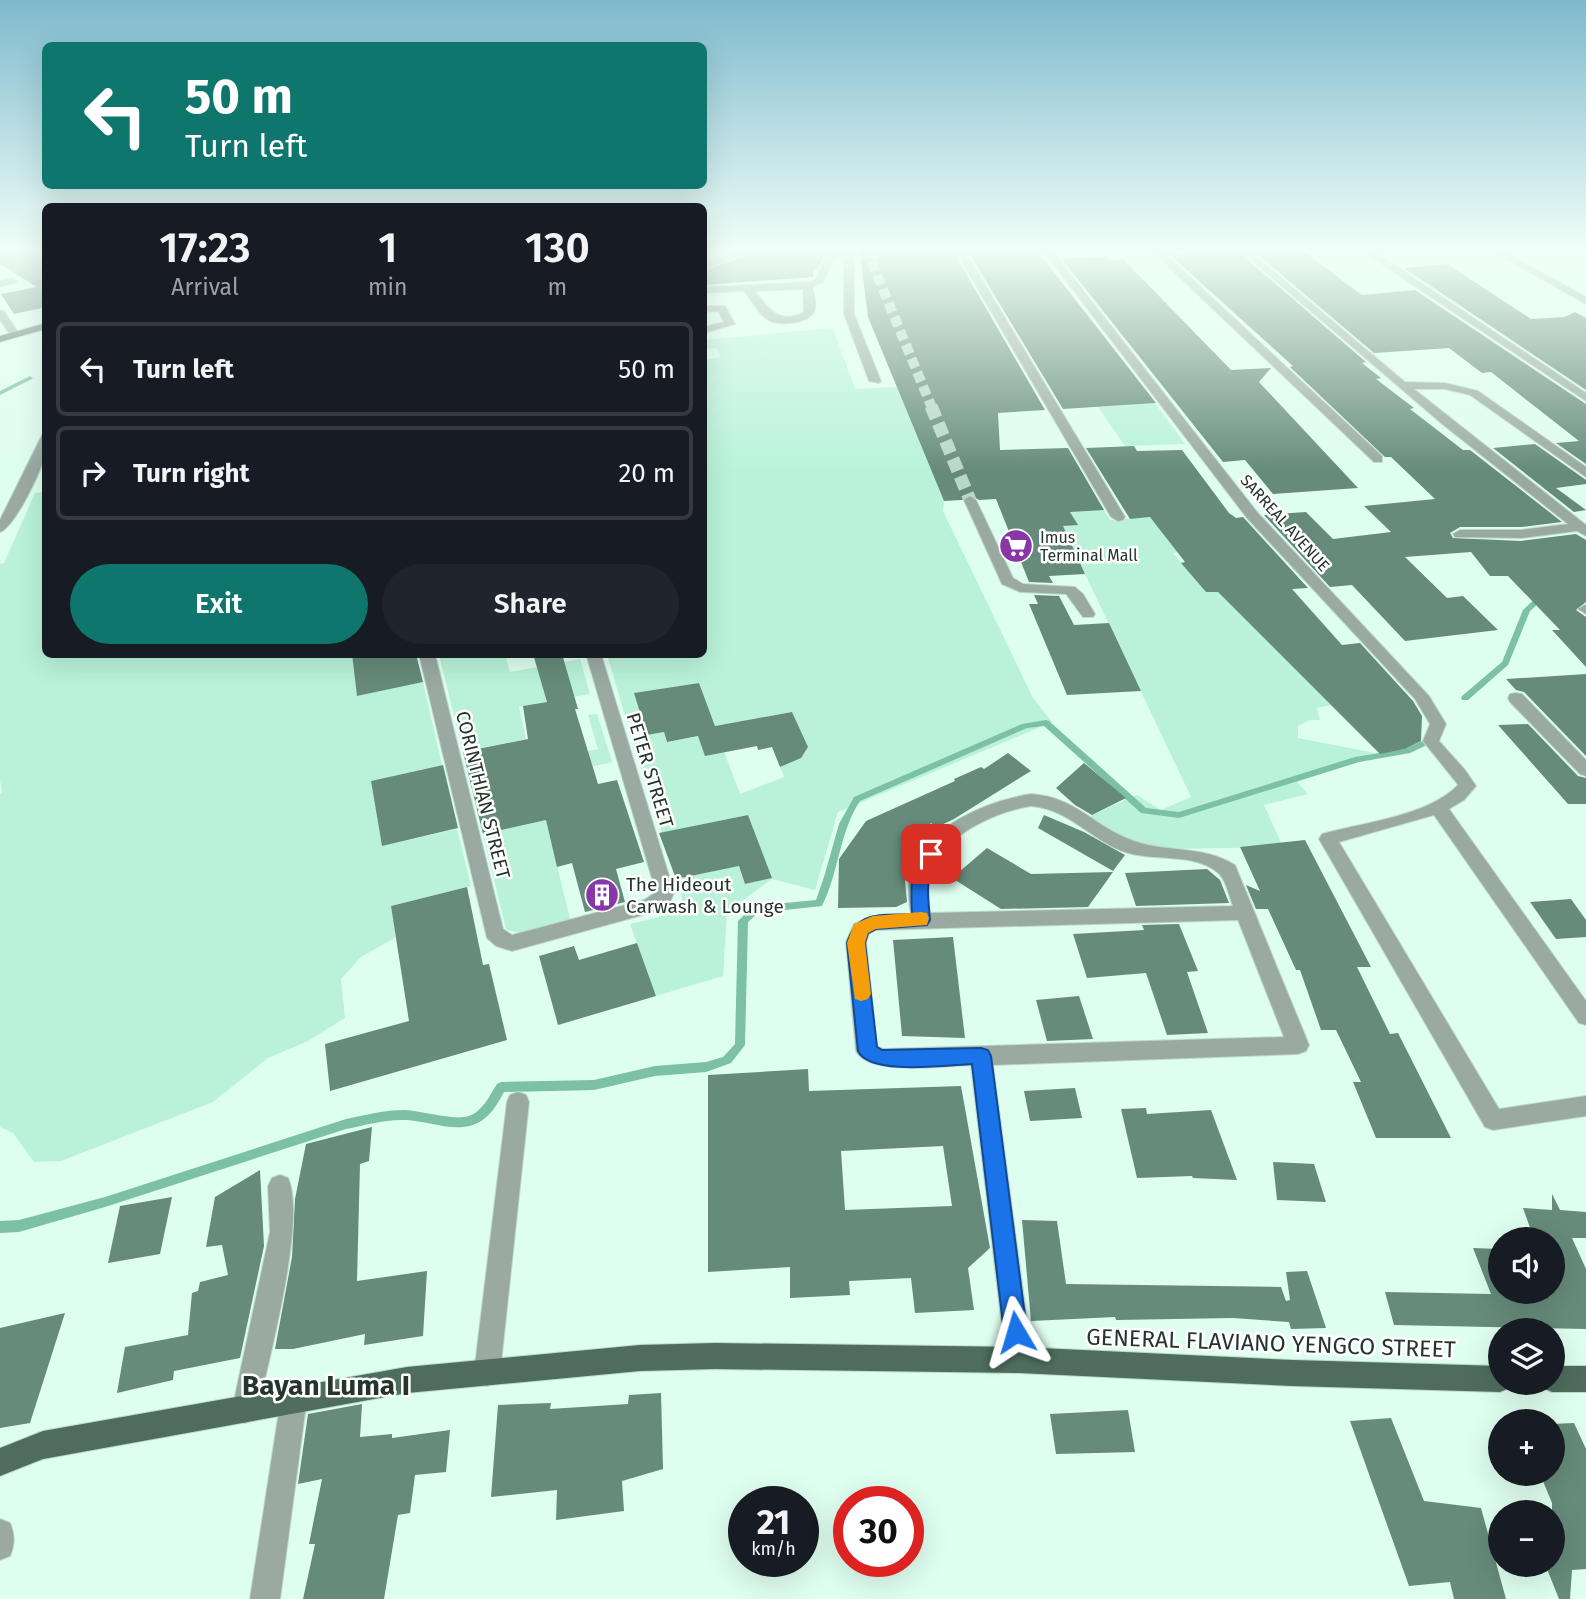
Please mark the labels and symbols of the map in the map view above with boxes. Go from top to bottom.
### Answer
street label: SARREAL AVENUE [1237,471,1333,575]
supermarket icon: Imus Terminal Mall [997,527,1035,565]
place label: Imus Terminal Mall [1040,528,1138,565]
street label: CORINTHIAN STREET [451,709,515,881]
street label: PETER STREET [622,710,678,830]
pin [901,824,961,884]
place label: The Hideout Carwash & Lounge [626,873,784,918]
building icon: The Hideout Carwash & Lounge [583,876,621,914]
position arrow [979,1295,1053,1369]
street label: GENERAL FLAVIANO YENGCO STREET [1086,1323,1456,1363]
district label: Bayan Luma I [242,1369,410,1402]
speed limit sign: 30 [833,1486,924,1577]

